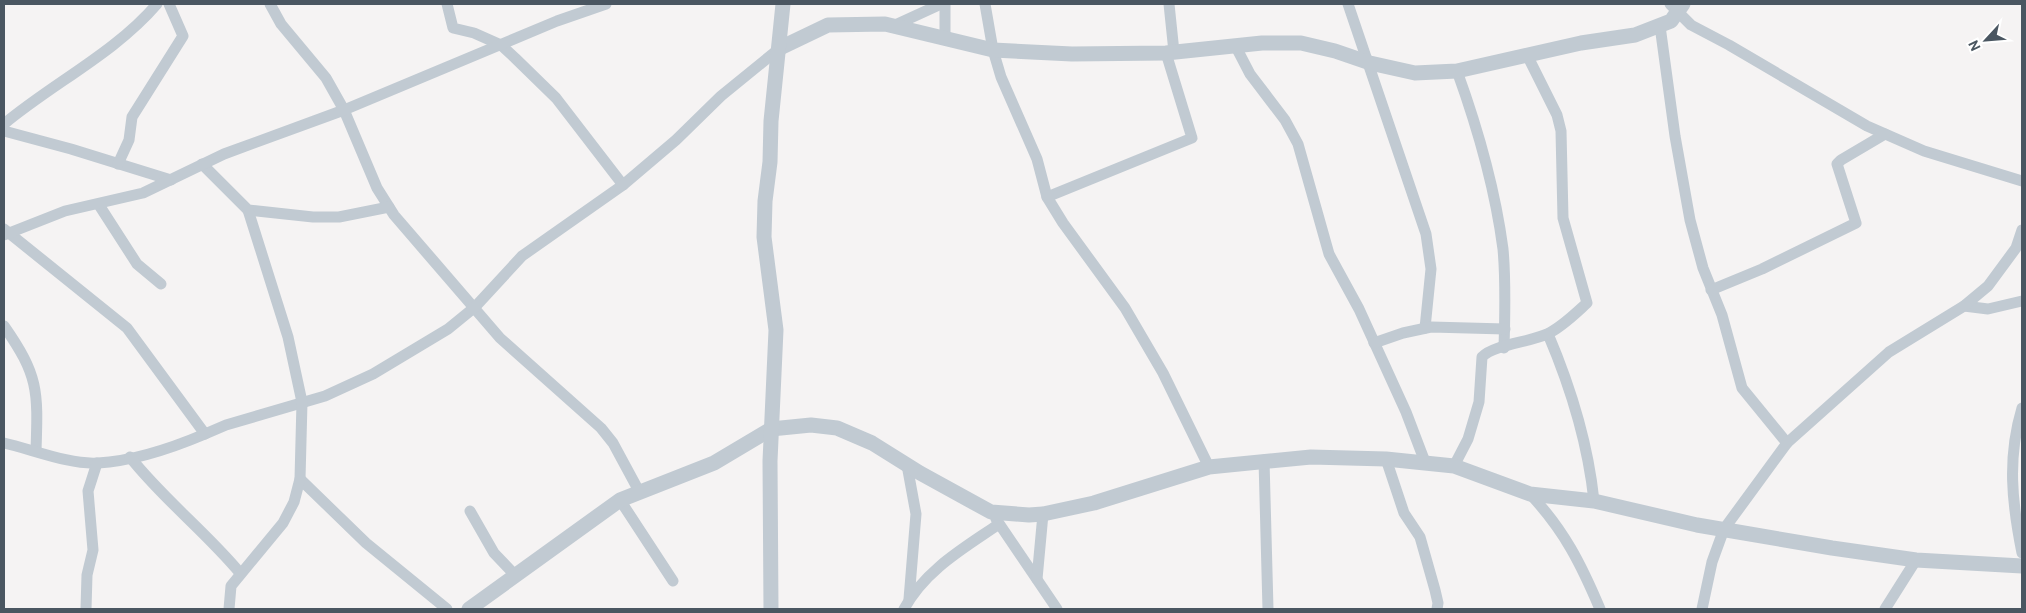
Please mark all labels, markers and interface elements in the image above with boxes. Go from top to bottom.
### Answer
north arrow [1961,15,2011,65]
text: N [1966,37,1986,53]

